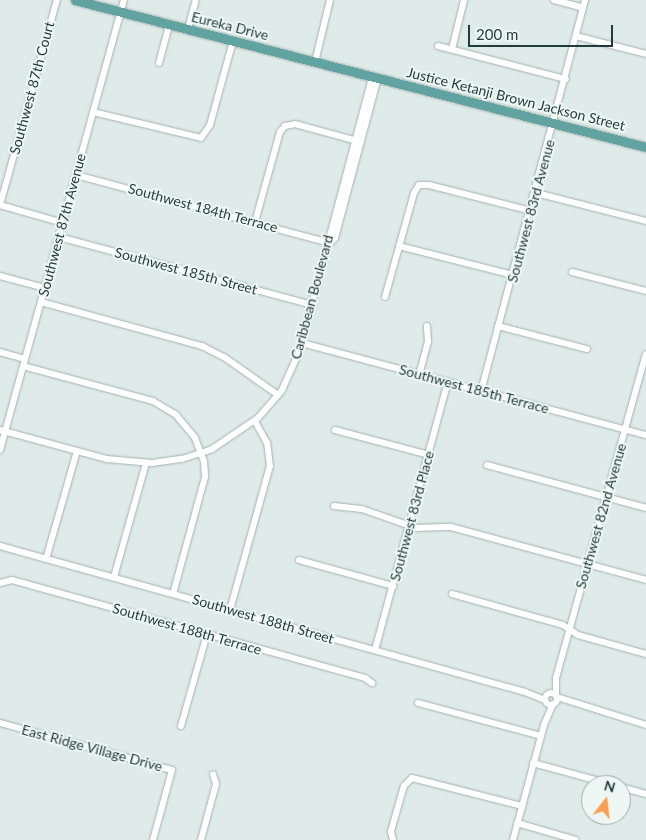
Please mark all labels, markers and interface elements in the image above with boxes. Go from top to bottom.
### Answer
street label: Eureka Drive [190,8,270,44]
scale bar [471,15,616,47]
street label: Southwest 87th Court [6,20,58,156]
text: 200 m [476,25,518,43]
street label: Justice Ketanji Brown Jackson Street [405,64,627,134]
street label: Southwest 83rd Avenue [504,137,558,285]
street label: Southwest 87th Avenue [35,151,89,299]
street label: Southwest 184th Terrace [126,180,280,236]
street label: Caribbean Boulevard [287,233,337,361]
street label: Southwest 185th Street [113,244,259,298]
street label: Southwest 185th Terrace [397,361,551,417]
street label: Southwest 82nd Avenue [572,441,630,591]
street label: Southwest 83rd Place [387,449,437,583]
street label: Southwest 188th Street [190,591,336,647]
street label: Southwest 188th Terrace [110,600,264,658]
street label: East Ridge Village Drive [20,721,164,775]
north arrow [581,775,631,825]
text: N [602,776,618,796]

